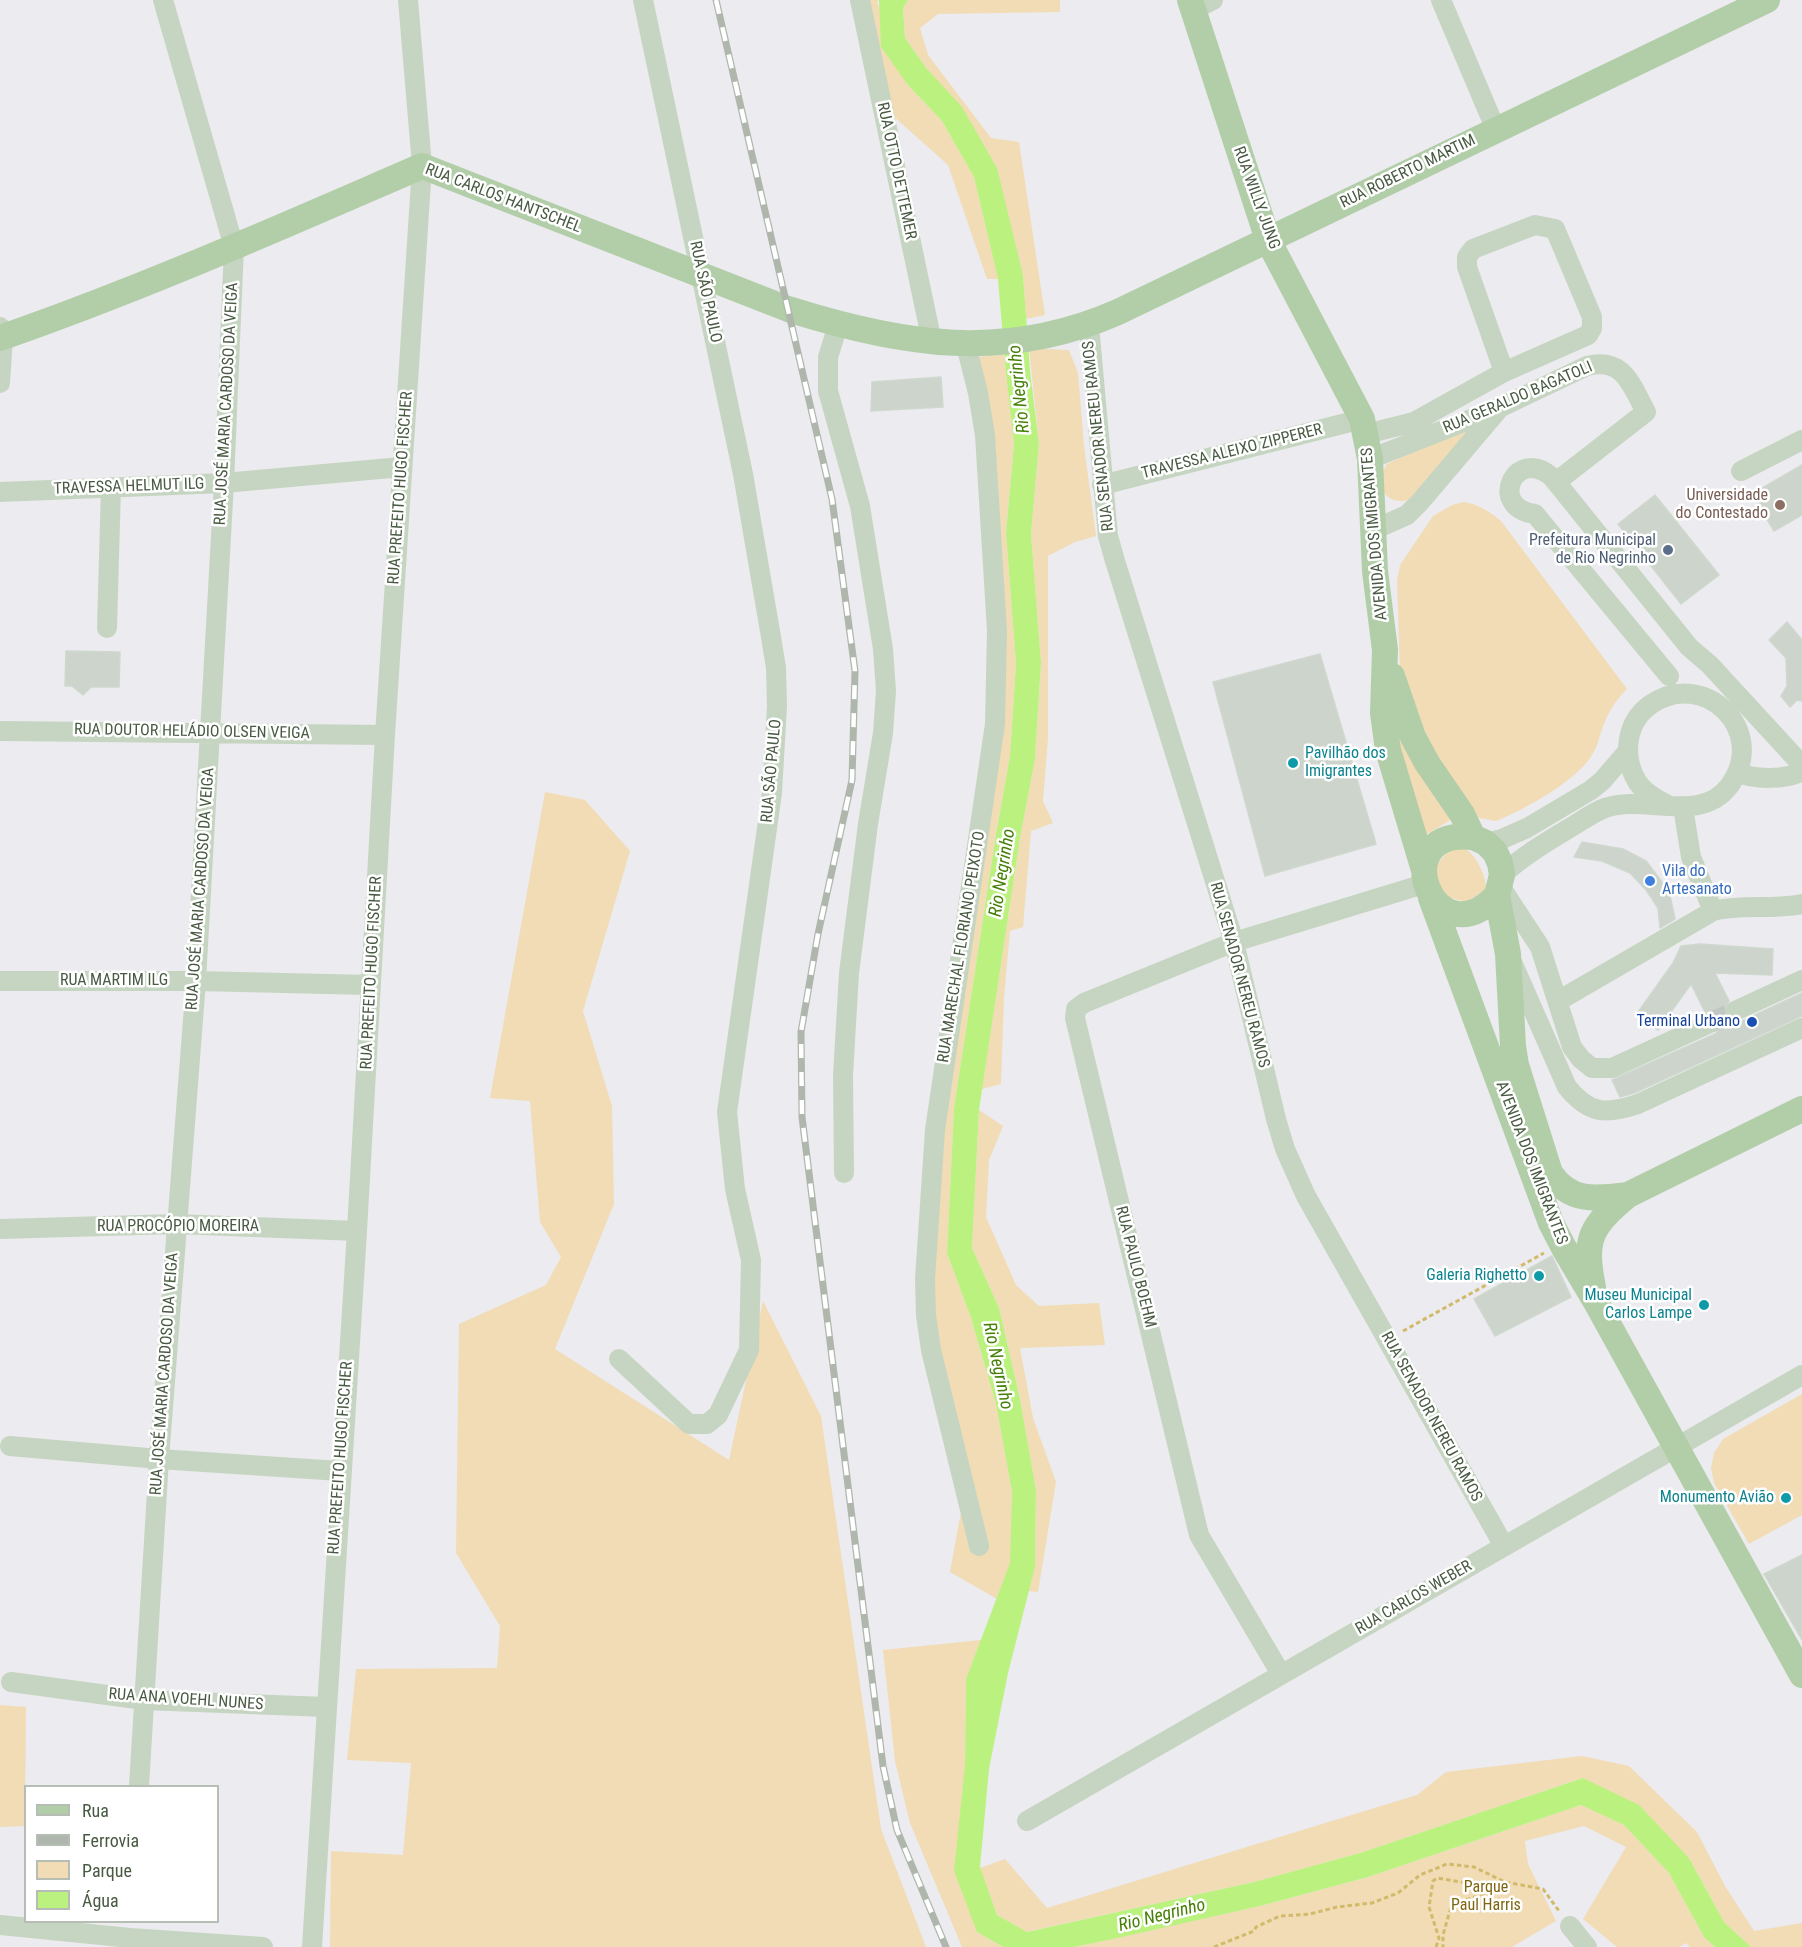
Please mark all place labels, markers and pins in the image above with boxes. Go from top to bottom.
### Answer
place label: Universidade do Contestado [1676,486,1768,524]
marker: Universidade do Contestado [1773,498,1787,512]
place label: Prefeitura Municipal de Rio Negrinho [1529,531,1656,569]
marker: Prefeitura Municipal de Rio Negrinho [1661,543,1675,557]
place label: Pavilhão dos Imigrantes [1305,744,1386,782]
marker: Pavilhão dos Imigrantes [1286,756,1300,770]
place label: Vila do Artesanato [1662,862,1732,900]
marker: Vila do Artesanato [1643,874,1657,888]
place label: Terminal Urbano [1636,1012,1740,1032]
marker: Terminal Urbano [1745,1015,1759,1029]
place label: Galeria Righetto [1426,1266,1527,1286]
marker: Galeria Righetto [1532,1269,1546,1283]
place label: Museu Municipal Carlos Lampe [1584,1286,1692,1324]
marker: Museu Municipal Carlos Lampe [1697,1298,1711,1312]
place label: Monumento Avião [1660,1488,1774,1508]
marker: Monumento Avião [1779,1491,1793,1505]

